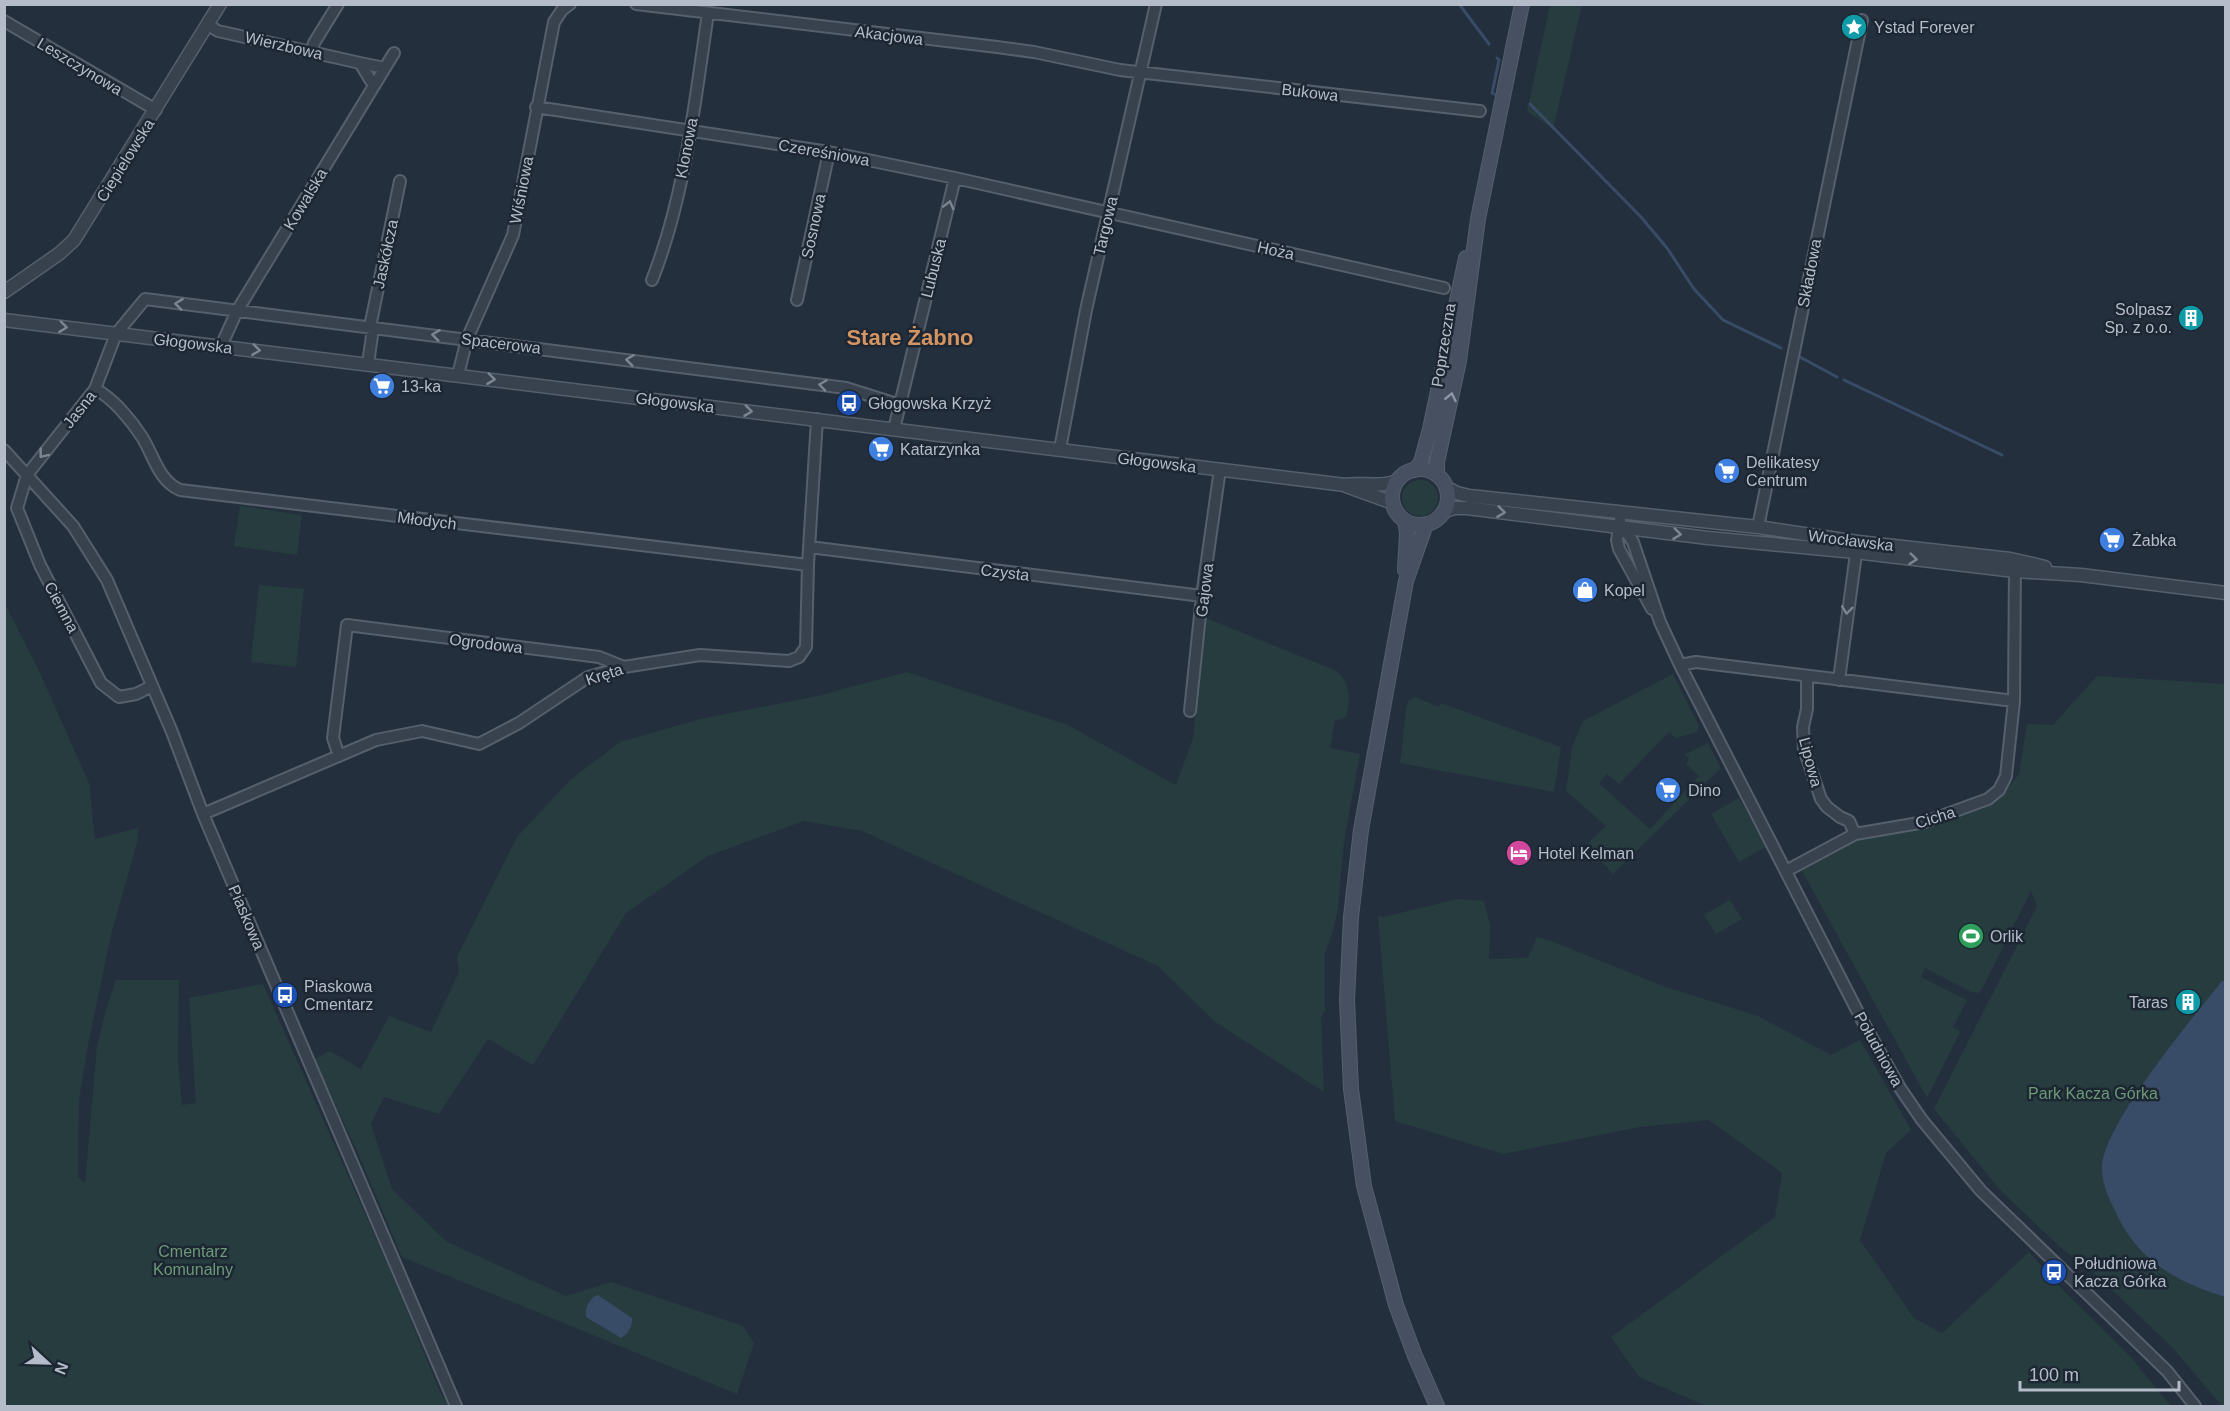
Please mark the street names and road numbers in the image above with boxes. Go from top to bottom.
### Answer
street label: Akacjowa [854,23,924,48]
street label: Wierzbowa [243,28,324,63]
street label: Leszczynowa [34,34,125,99]
street label: Bukowa [1281,81,1339,104]
street label: Ciepielowska [93,116,158,205]
street label: Klonowa [672,116,701,180]
street label: Czereśniowa [777,136,871,169]
street label: Wiśniowa [507,155,536,225]
street label: Kowalska [281,165,330,233]
street label: Sosnowa [798,192,829,260]
street label: Targowa [1090,195,1121,257]
street label: Jaskółcza [370,218,401,290]
street label: Lubuska [918,237,949,300]
street label: Składowa [1795,237,1824,309]
street label: Hoża [1256,238,1296,263]
street label: Poprzeczna [1428,302,1459,388]
street label: Głogowska [153,330,233,357]
street label: Spacerowa [460,330,542,357]
street label: Jasna [60,387,99,431]
street label: Głogowska [635,389,715,416]
street label: Głogowska [1117,449,1197,476]
street label: Młodych [396,508,458,533]
street label: Wrocławska [1807,527,1895,554]
street label: Czysta [980,561,1030,584]
street label: Gajowa [1193,562,1216,618]
street label: Ciemna [41,579,82,636]
street label: Ogrodowa [448,631,524,656]
street label: Kręta [583,660,625,688]
street label: Lipowa [1796,735,1825,789]
street label: Cicha [1913,803,1957,832]
street label: Piaskowa [225,882,268,952]
street label: Południowa [1851,1009,1906,1090]

